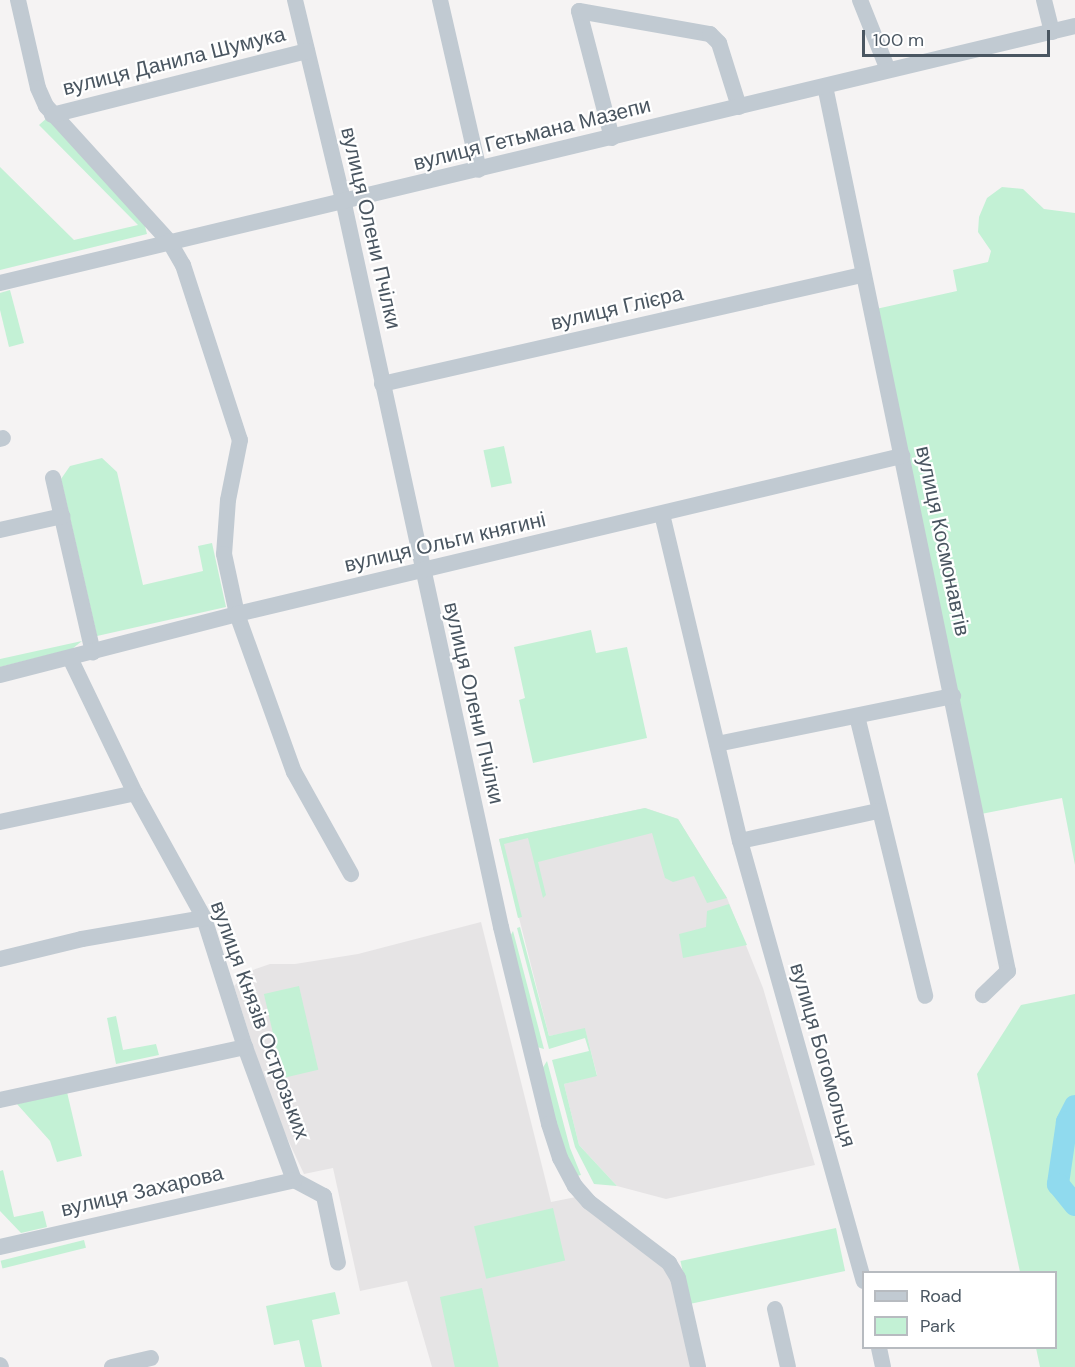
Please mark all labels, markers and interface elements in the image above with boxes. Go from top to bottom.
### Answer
scale bar [865,18,1052,56]
street label: вулиця Данила Шумука [60,21,288,101]
text: 100 m [873,28,924,52]
street label: вулиця Гетьмана Мазепи [411,92,653,176]
street label: вулиця Олени Пчілки [335,125,407,331]
street label: вулиця Глієра [548,281,686,335]
street label: вулиця Космонавтів [911,444,975,638]
street label: вулиця Ольги княгині [342,507,548,577]
street label: вулиця Олени Пчілки [438,600,510,806]
street label: вулиця Князів Острозьких [205,898,315,1142]
street label: вулиця Богомольця [785,960,861,1150]
street label: вулиця Захарова [58,1160,226,1222]
legend [862,1271,1057,1349]
text: Road [920,1284,962,1308]
text: Park [920,1314,956,1338]

